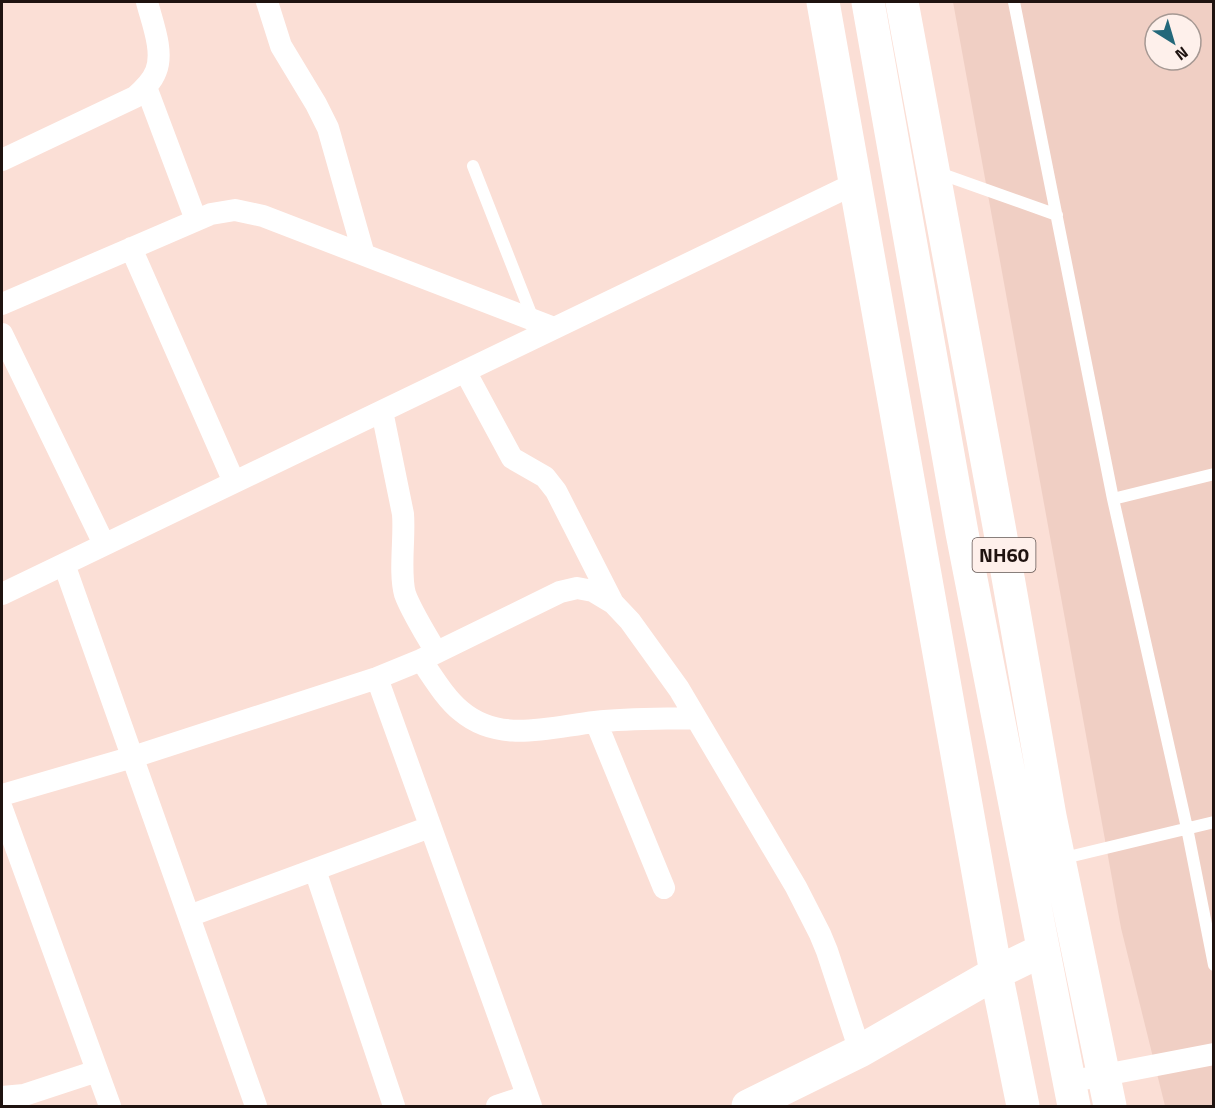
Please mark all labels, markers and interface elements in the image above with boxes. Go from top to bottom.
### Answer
north arrow [1143,12,1203,72]
text: N [1170,41,1194,67]
road number: NH60 [972,538,1036,572]

